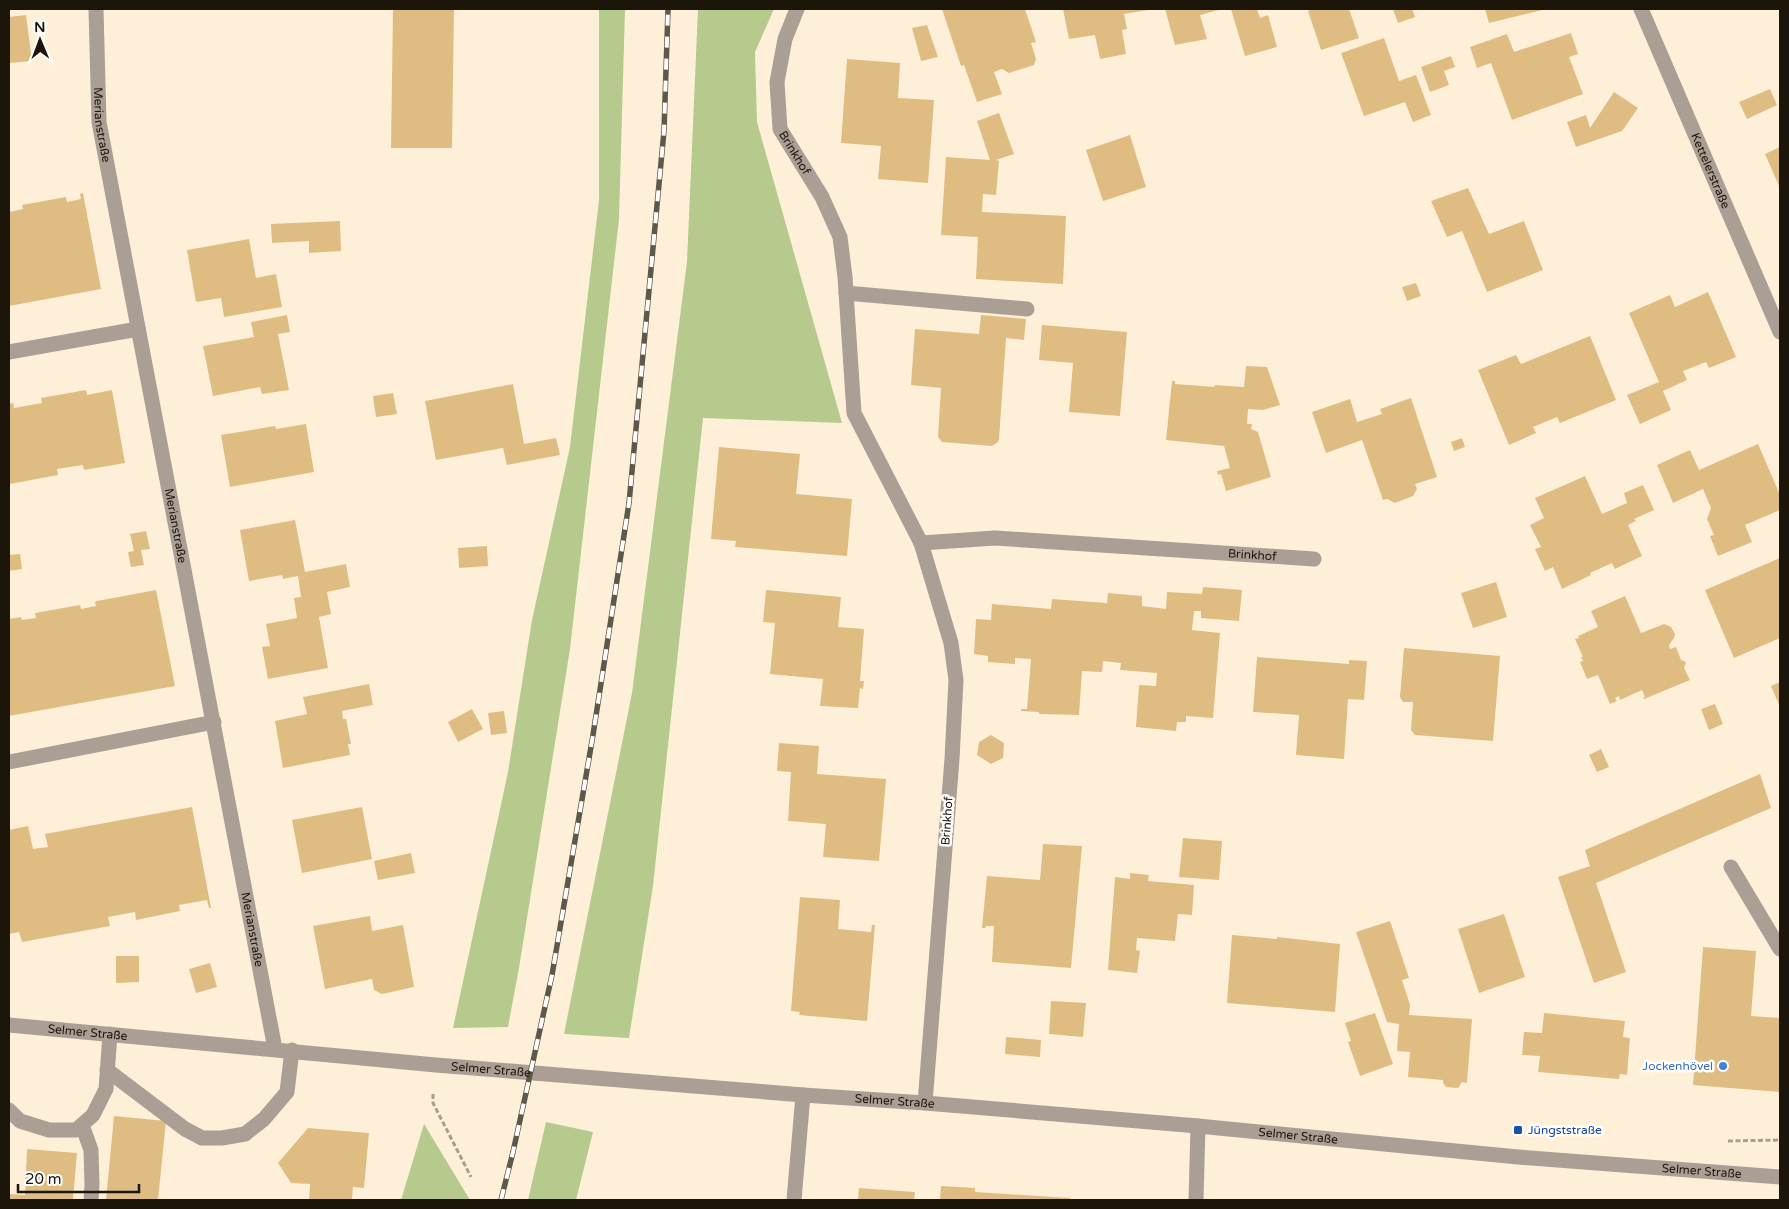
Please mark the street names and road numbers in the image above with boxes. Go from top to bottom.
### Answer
street label: Merianstraße [91,87,114,164]
street label: Brinkhof [776,128,814,178]
street label: Kettelerstraße [1688,131,1733,211]
street label: Merianstraße [162,487,190,564]
street label: Brinkhof [1227,546,1278,564]
street label: Brinkhof [938,796,956,846]
street label: Merianstraße [238,891,266,968]
street label: Selmer Straße [47,1022,128,1043]
street label: Selmer Straße [451,1059,532,1080]
street label: Selmer Straße [854,1091,935,1111]
street label: Selmer Straße [1258,1125,1339,1147]
street label: Selmer Straße [1661,1161,1742,1181]

